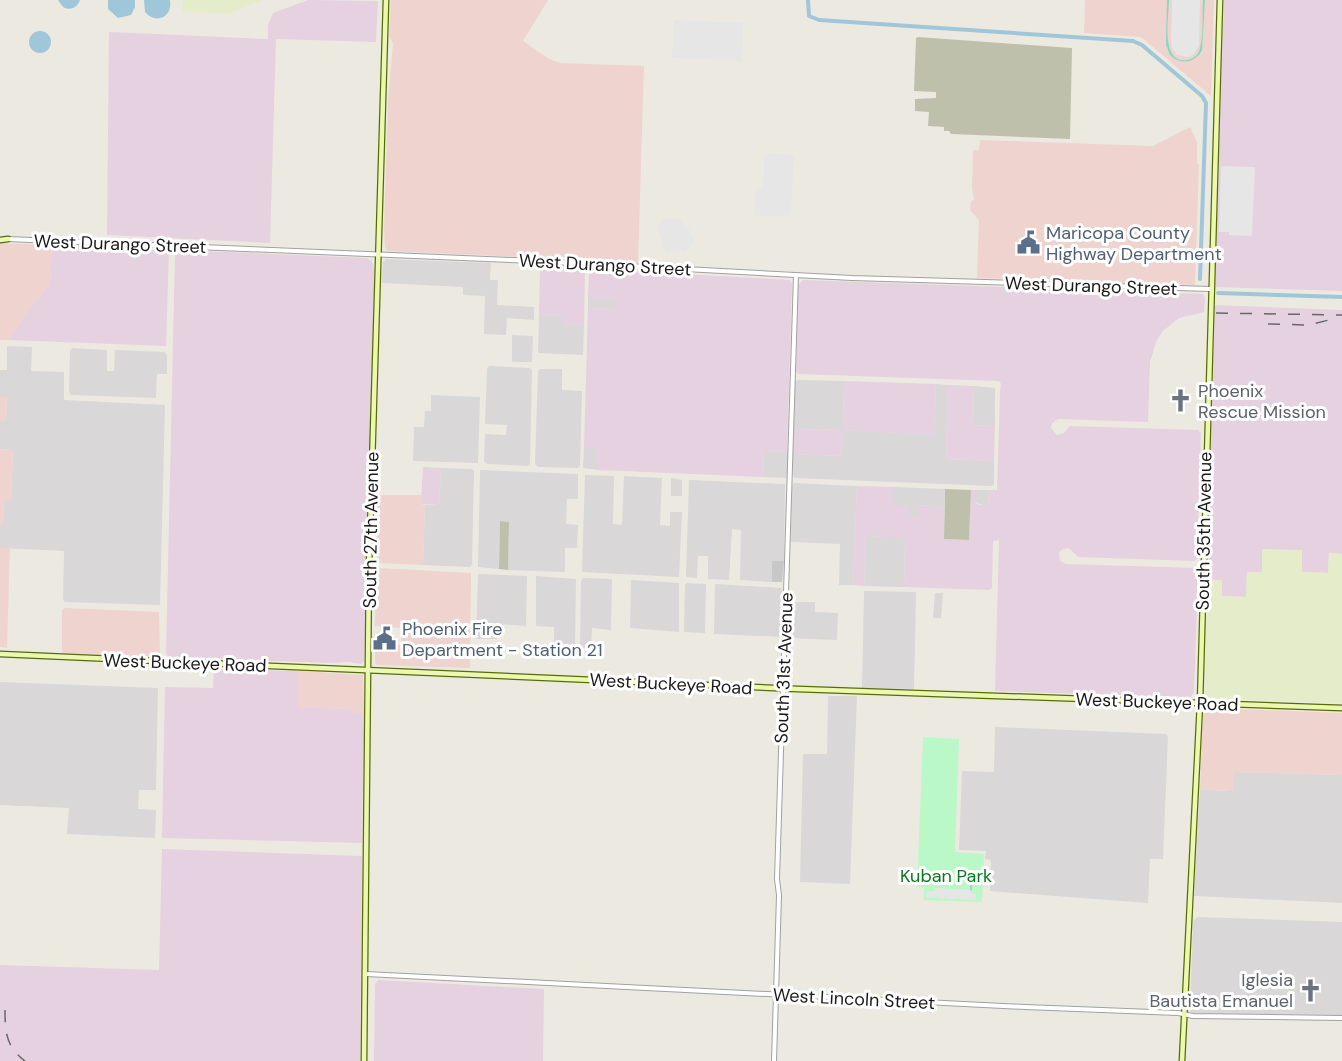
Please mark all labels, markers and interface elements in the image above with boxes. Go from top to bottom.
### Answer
place label: Maricopa County Highway Department [1046,221,1222,266]
street label: West Durango Street [33,229,207,259]
public building icon: Maricopa County Highway Department [1015,230,1041,256]
street label: West Durango Street [518,248,692,282]
street label: West Durango Street [1004,271,1178,301]
place label: Phoenix Rescue Mission [1198,379,1326,424]
church icon: Phoenix Rescue Mission [1167,388,1193,414]
street label: South 27th Avenue [358,451,384,609]
street label: South 35th Avenue [1191,451,1217,611]
street label: South 31st Avenue [769,592,799,744]
place label: Phoenix Fire Department - Station 21 [402,617,603,662]
public building icon: Phoenix Fire Department - Station 21 [371,626,397,652]
street label: West Buckeye Road [103,648,267,678]
street label: West Buckeye Road [589,668,753,700]
street label: West Buckeye Road [1075,687,1239,717]
park label: Kuban Park [900,864,992,888]
place label: Iglesia Bautista Emanuel [1150,968,1293,1013]
church icon: Iglesia Bautista Emanuel [1298,977,1324,1003]
street label: West Lincoln Street [772,983,936,1015]

